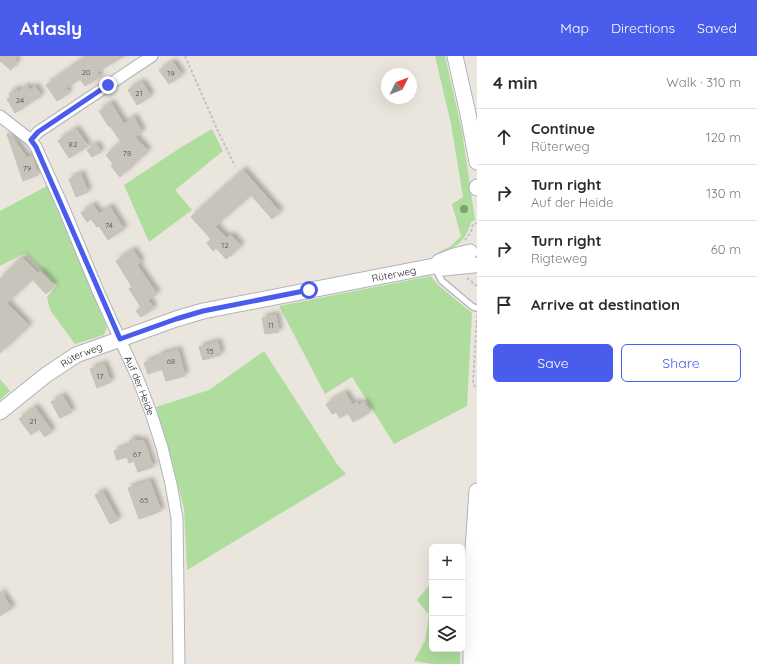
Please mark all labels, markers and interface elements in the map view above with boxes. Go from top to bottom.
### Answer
text: Atlasly [20,16,82,40]
text: Map [560,19,589,37]
text: Directions [611,19,675,37]
text: Saved [697,19,737,37]
house number: 20 [81,67,91,77]
house number: 19 [167,68,175,78]
north arrow [381,68,417,104]
text: 4 min [493,72,538,93]
text: Walk · 310 m [666,74,741,90]
route end [99,76,117,94]
house number: 21 [135,88,143,98]
house number: 24 [16,95,24,105]
text: Continue [531,119,595,138]
icon: ahead [493,126,515,148]
text: 120 m [706,129,741,145]
text: Rüterweg [531,138,590,154]
house number: 82 [69,139,78,149]
house number: 78 [123,148,131,158]
house number: 79 [23,163,32,173]
text: Turn right [531,175,602,194]
icon: right [493,182,515,204]
text: 130 m [706,185,741,201]
text: Auf der Heide [531,194,613,210]
house number: 74 [105,220,113,230]
text: Turn right [531,231,602,250]
icon: right [493,238,515,260]
house number: 12 [221,240,229,250]
text: 60 m [711,241,741,257]
text: Rigteweg [531,250,587,266]
street label: Rüterweg [371,263,417,285]
route start [300,281,318,299]
icon: arrive [493,294,515,316]
text: Arrive at destination [531,295,680,314]
house number: 11 [268,320,274,330]
street label: Rüterweg [58,340,104,370]
button: Save [493,344,613,382]
button: Share [621,344,741,382]
house number: 15 [206,346,214,356]
street label: Auf der Heide [122,354,158,418]
house number: 68 [167,356,175,366]
house number: 17 [96,371,104,381]
house number: 21 [29,416,37,426]
house number: 67 [133,449,141,459]
house number: 65 [140,495,148,505]
map controls [429,544,465,652]
button: + [429,544,465,580]
button: − [429,580,465,616]
button: layers [429,616,465,652]

